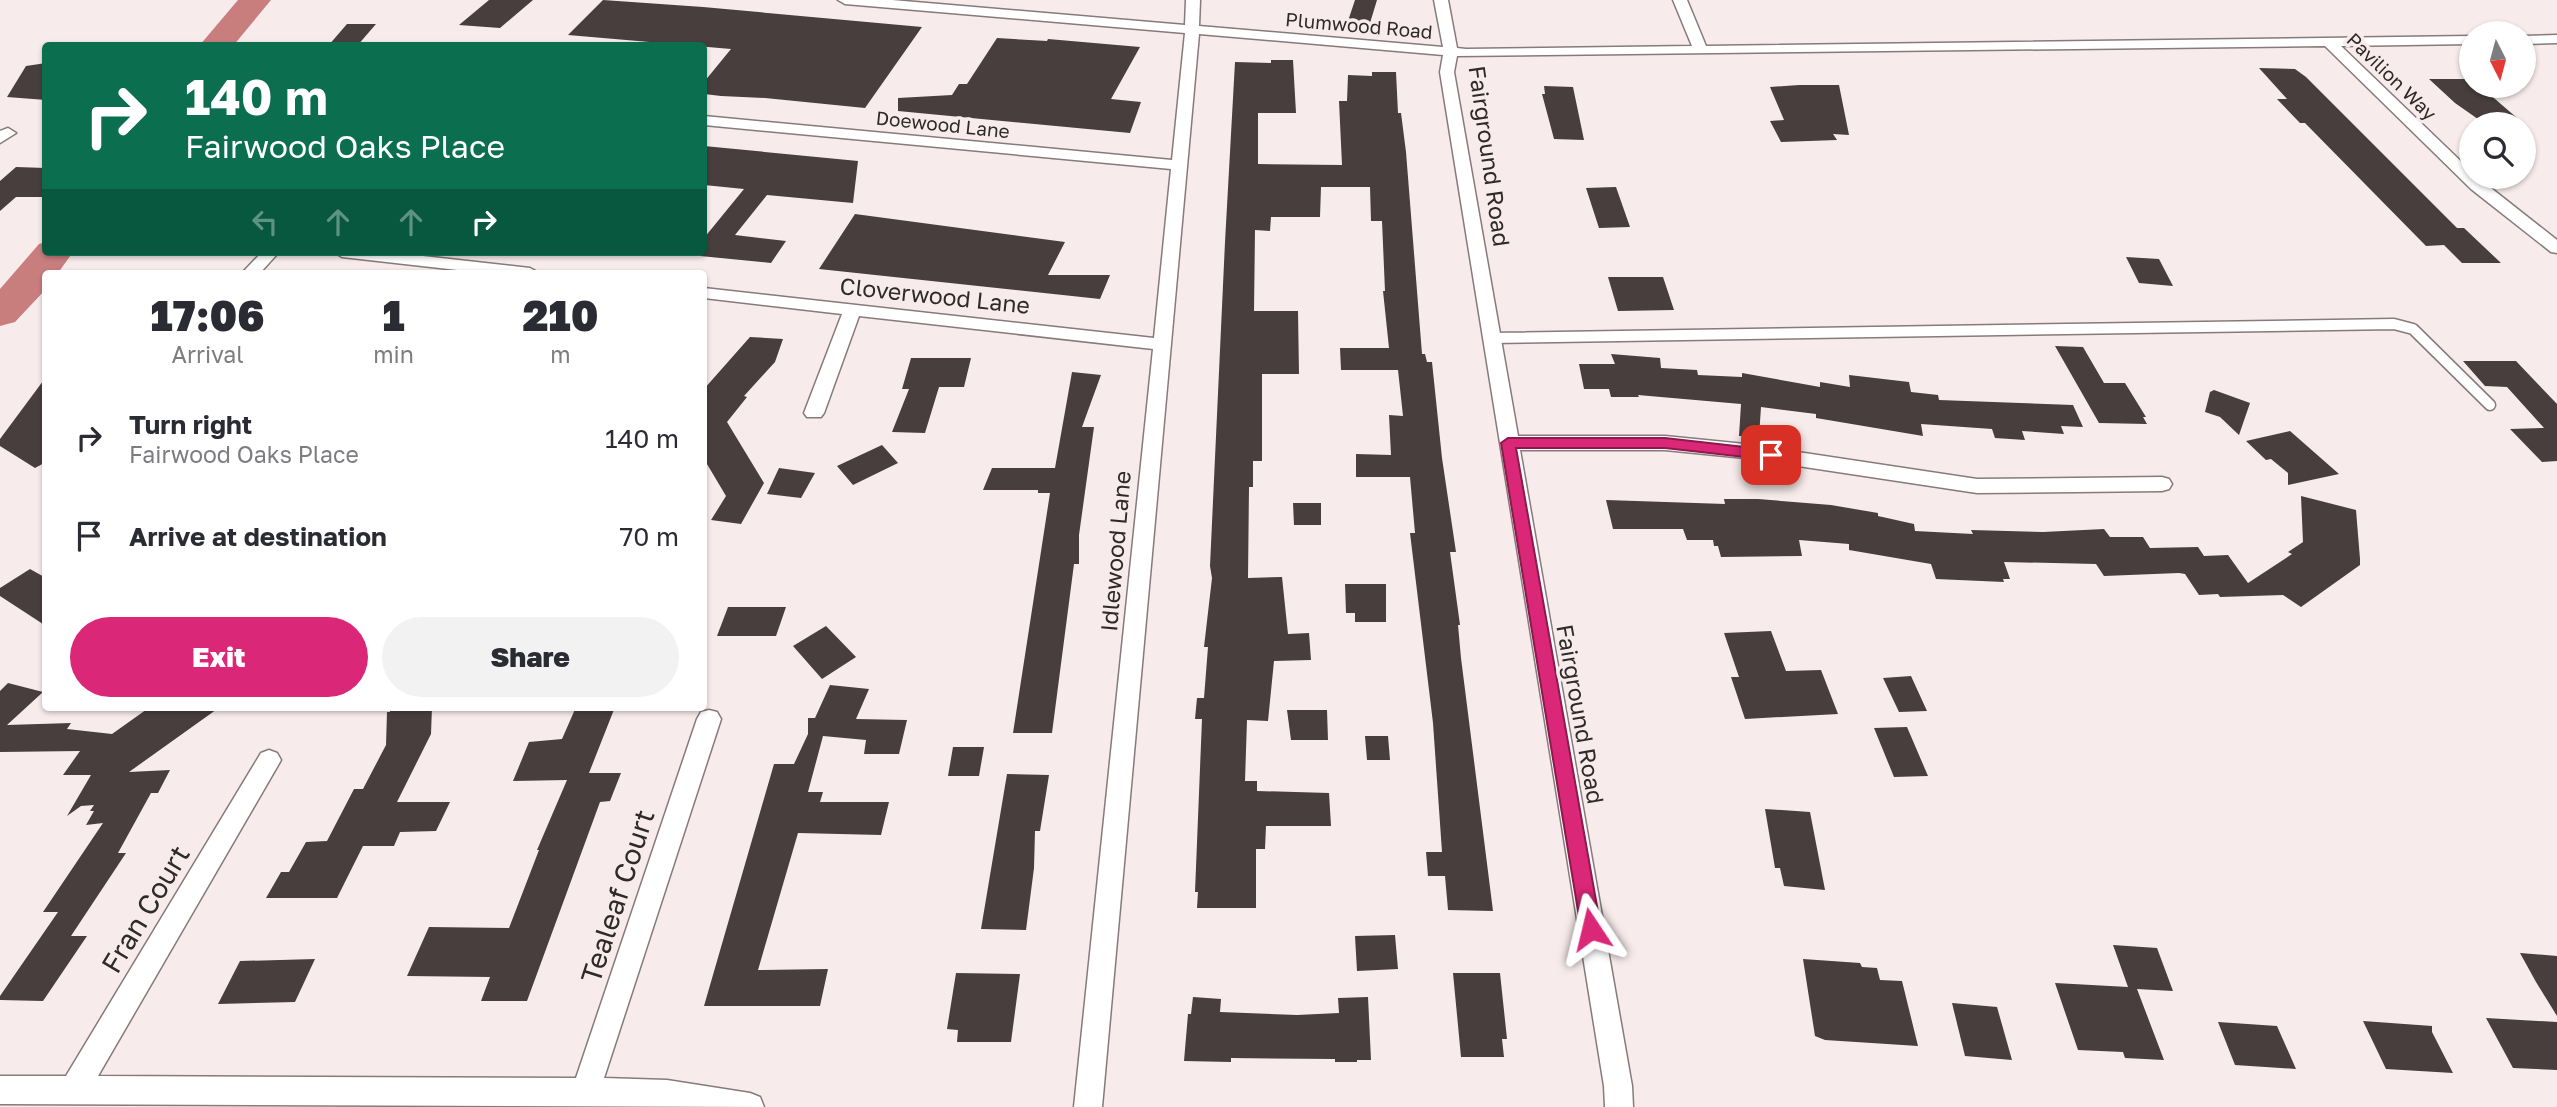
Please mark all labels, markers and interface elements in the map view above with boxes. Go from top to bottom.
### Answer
street label: Plumwood Road [1284,7,1434,43]
north arrow [2459,21,2536,98]
map controls [2459,21,2536,189]
street label: Pavilion Way [2342,27,2442,125]
street label: Fairground Road [1463,64,1517,248]
text: 140 m [185,67,328,126]
icon: right [70,70,161,161]
street label: Doewood Lane [875,106,1011,142]
button: search [2459,112,2536,189]
text: Fairwood Oaks Place [185,127,505,165]
icon: left [246,203,284,241]
icon: ahead [319,203,357,241]
icon: ahead [392,203,430,241]
icon: right [465,203,503,241]
street label: Cloverwood Lane [839,271,1031,319]
text: 17:06 [151,290,265,340]
text: 1 [382,290,405,340]
text: 210 [522,290,598,340]
text: Arrival [172,340,244,368]
text: min [373,340,414,368]
text: m [550,340,571,368]
text: Turn right [129,409,252,440]
icon: right [70,419,108,457]
text: 140 m [605,423,679,454]
pin [1741,425,1801,485]
icon: arrive [1752,436,1790,474]
text: Fairwood Oaks Place [129,440,359,468]
street label: Idlewood Lane [1094,469,1136,633]
icon: arrive [70,517,108,555]
text: Arrive at destination [129,521,387,552]
text: 70 m [620,521,679,552]
button: Exit [70,617,368,697]
button: Share [382,617,679,697]
street label: Fairground Road [1551,622,1611,806]
street label: Tealeaf Court [573,805,661,987]
street label: Fran Court [94,839,196,979]
position arrow [1554,892,1628,966]

